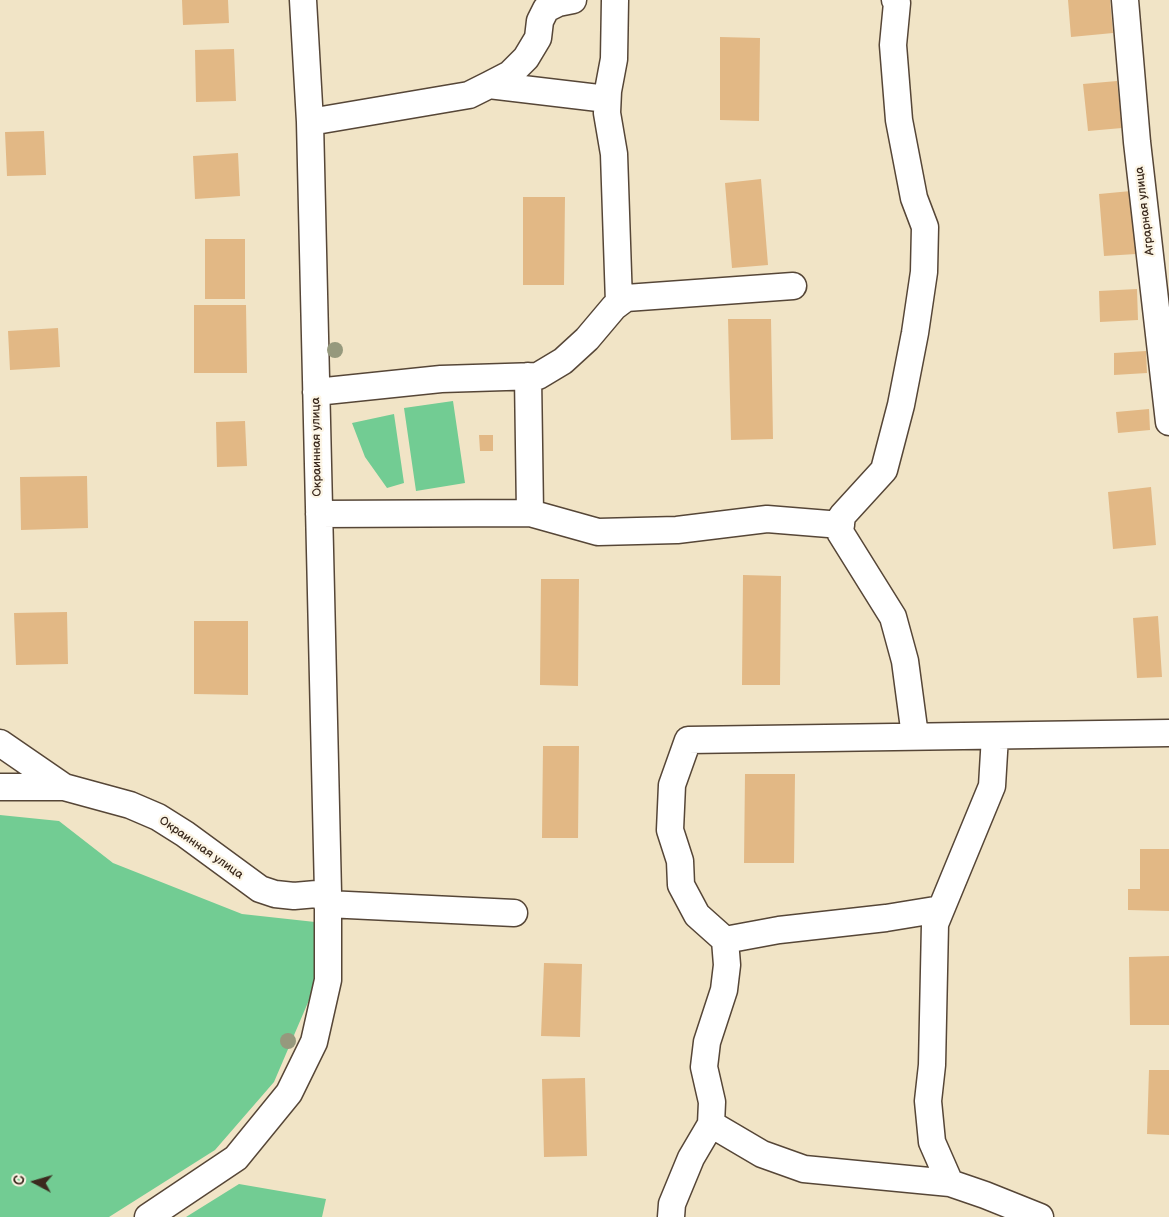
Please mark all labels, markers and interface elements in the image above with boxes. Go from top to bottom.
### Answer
street label: Аграрная улица [1132,166,1158,256]
street label: Окраинная улица [309,397,325,497]
street label: Окраинная улица [156,814,246,882]
north arrow [10,1157,60,1207]
text: С [11,1175,29,1186]

